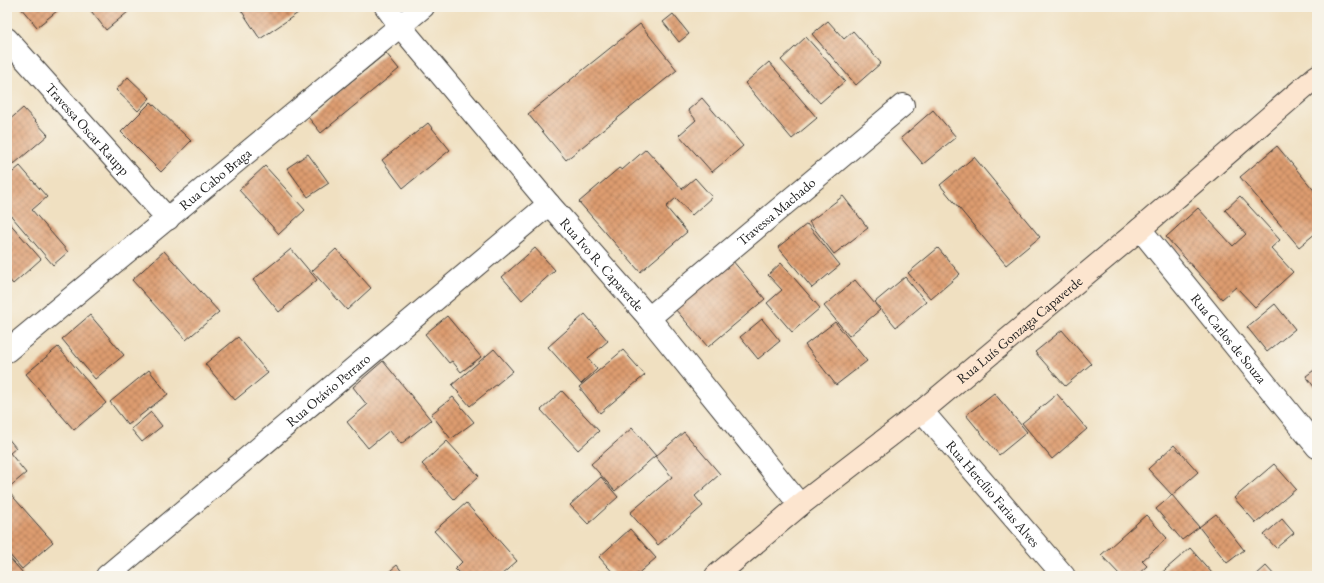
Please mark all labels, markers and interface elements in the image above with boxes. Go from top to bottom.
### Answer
street label: Travessa Oscar Raupp [42,79,134,179]
street label: Rua Cabo Braga [175,144,255,214]
street label: Travessa Machado [733,173,819,249]
street label: Rua Ivo R. Capaverde [556,214,648,315]
street label: Rua Luís Gonzaga Capaverde [953,272,1086,387]
street label: Rua Carlos de Souza [1187,290,1271,387]
street label: Rua Otávio Perraro [282,349,374,430]
street label: Rua Hercílio Farias Alves [942,436,1044,551]

